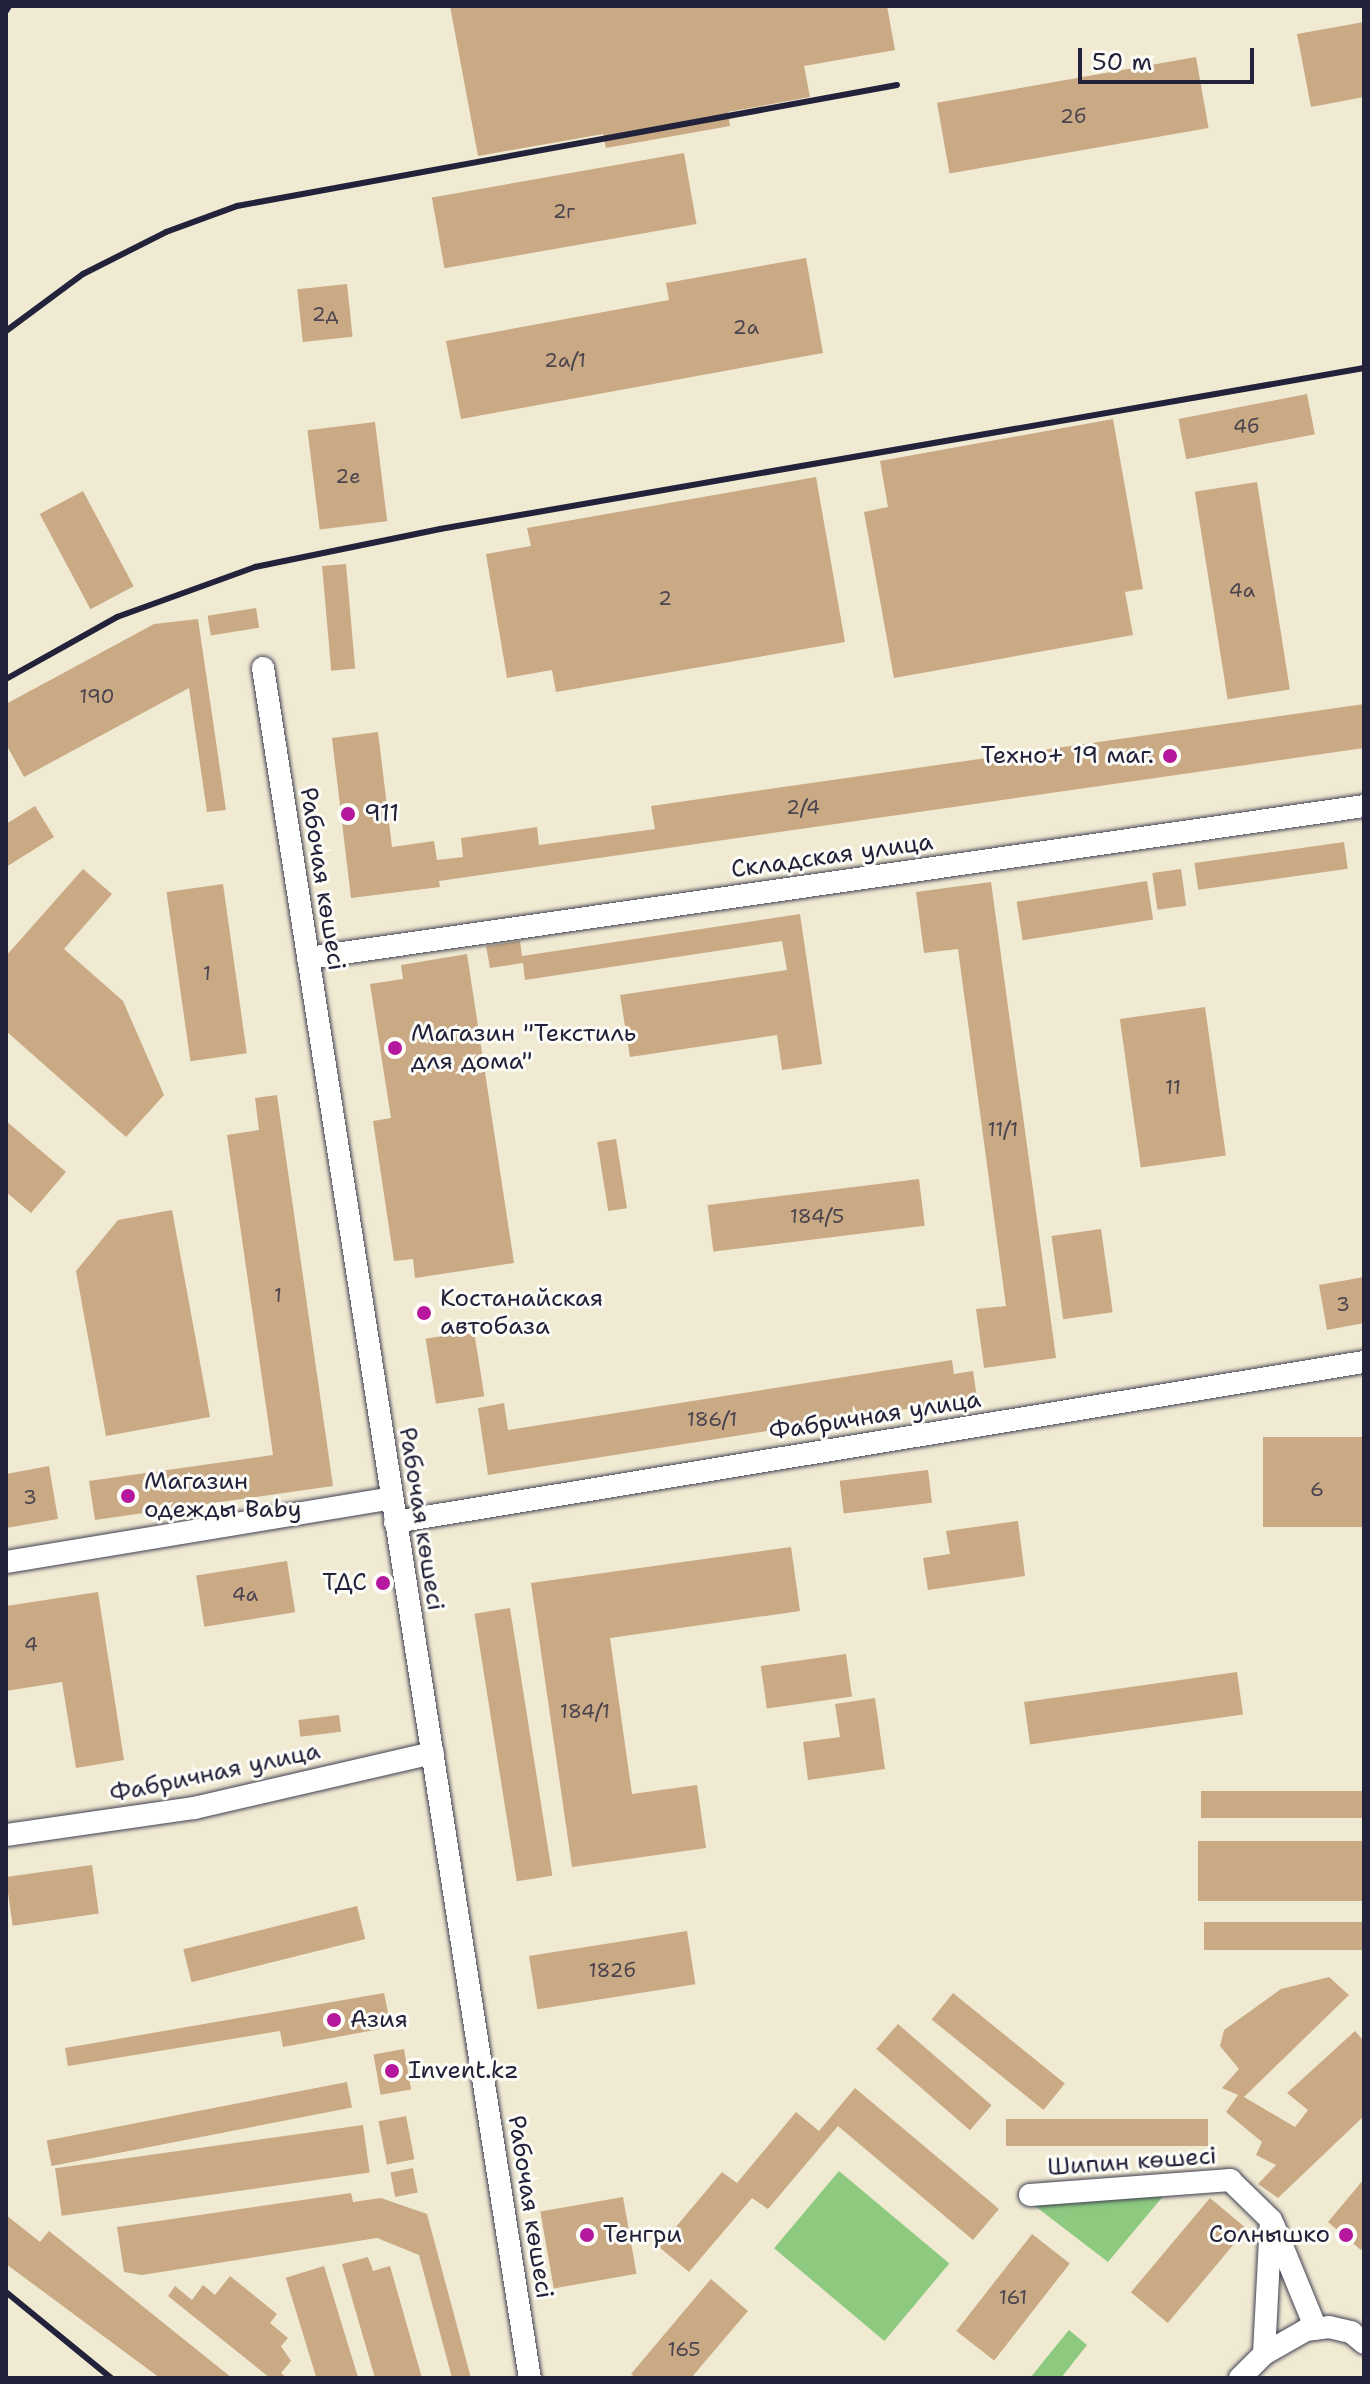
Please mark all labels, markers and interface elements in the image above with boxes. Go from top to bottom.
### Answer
scale bar [1082,32,1258,82]
text: 50 m [1092,46,1152,78]
house number: 2б [1060,104,1086,128]
house number: 2г [553,199,575,223]
house number: 2д [312,302,338,326]
house number: 2а [733,315,759,339]
house number: 2а/1 [544,348,586,372]
house number: 4б [1233,414,1259,438]
house number: 2е [335,464,361,488]
house number: 4а [1229,578,1255,602]
house number: 2 [658,586,672,610]
house number: 190 [79,684,115,708]
place label: Техно+ 19 маг. [981,742,1154,770]
marker: Техно+ 19 маг. [1161,747,1179,765]
street label: Рабочая көшесі [293,785,351,973]
house number: 2/4 [786,795,820,819]
place label: 911 [364,800,399,828]
marker: 911 [339,805,357,823]
street label: Складская улица [729,828,935,884]
house number: 1 [203,961,211,985]
place label: Магазин "Текстиль для дома" [411,1020,636,1076]
marker: Магазин "Текстиль для дома" [386,1039,404,1057]
house number: 11 [1165,1075,1181,1099]
house number: 11/1 [988,1117,1018,1141]
house number: 184/5 [790,1204,844,1228]
house number: 1 [274,1283,282,1307]
place label: Костанайская автобаза [440,1285,603,1341]
house number: 3 [1336,1292,1350,1316]
marker: Костанайская автобаза [415,1304,433,1322]
street label: Фабричная улица [767,1385,983,1447]
house number: 186/1 [687,1407,737,1431]
street label: Рабочая көшесі [392,1425,450,1613]
place label: Магазин одежды Baby [144,1468,302,1524]
house number: 6 [1310,1477,1324,1501]
house number: 3 [23,1485,37,1509]
marker: Магазин одежды Baby [119,1487,137,1505]
place label: ТДС [322,1569,367,1597]
marker: ТДС [374,1574,392,1592]
house number: 4а [232,1582,258,1606]
house number: 4 [24,1632,38,1656]
house number: 184/1 [560,1699,610,1723]
street label: Фабричная улица [107,1737,323,1809]
house number: 182б [589,1958,635,1982]
place label: Азия [350,2006,408,2034]
marker: Азия [325,2011,343,2029]
place label: Invent.kz [408,2057,519,2085]
marker: Invent.kz [383,2062,401,2080]
street label: Рабочая көшесі [501,2113,559,2301]
street label: Шипин көшесі [1046,2142,1218,2182]
place label: Тенгри [603,2221,682,2249]
place label: Солнышко [1209,2221,1330,2249]
marker: Тенгри [578,2226,596,2244]
marker: Солнышко [1337,2226,1355,2244]
house number: 161 [999,2285,1027,2309]
house number: 165 [667,2337,701,2361]

